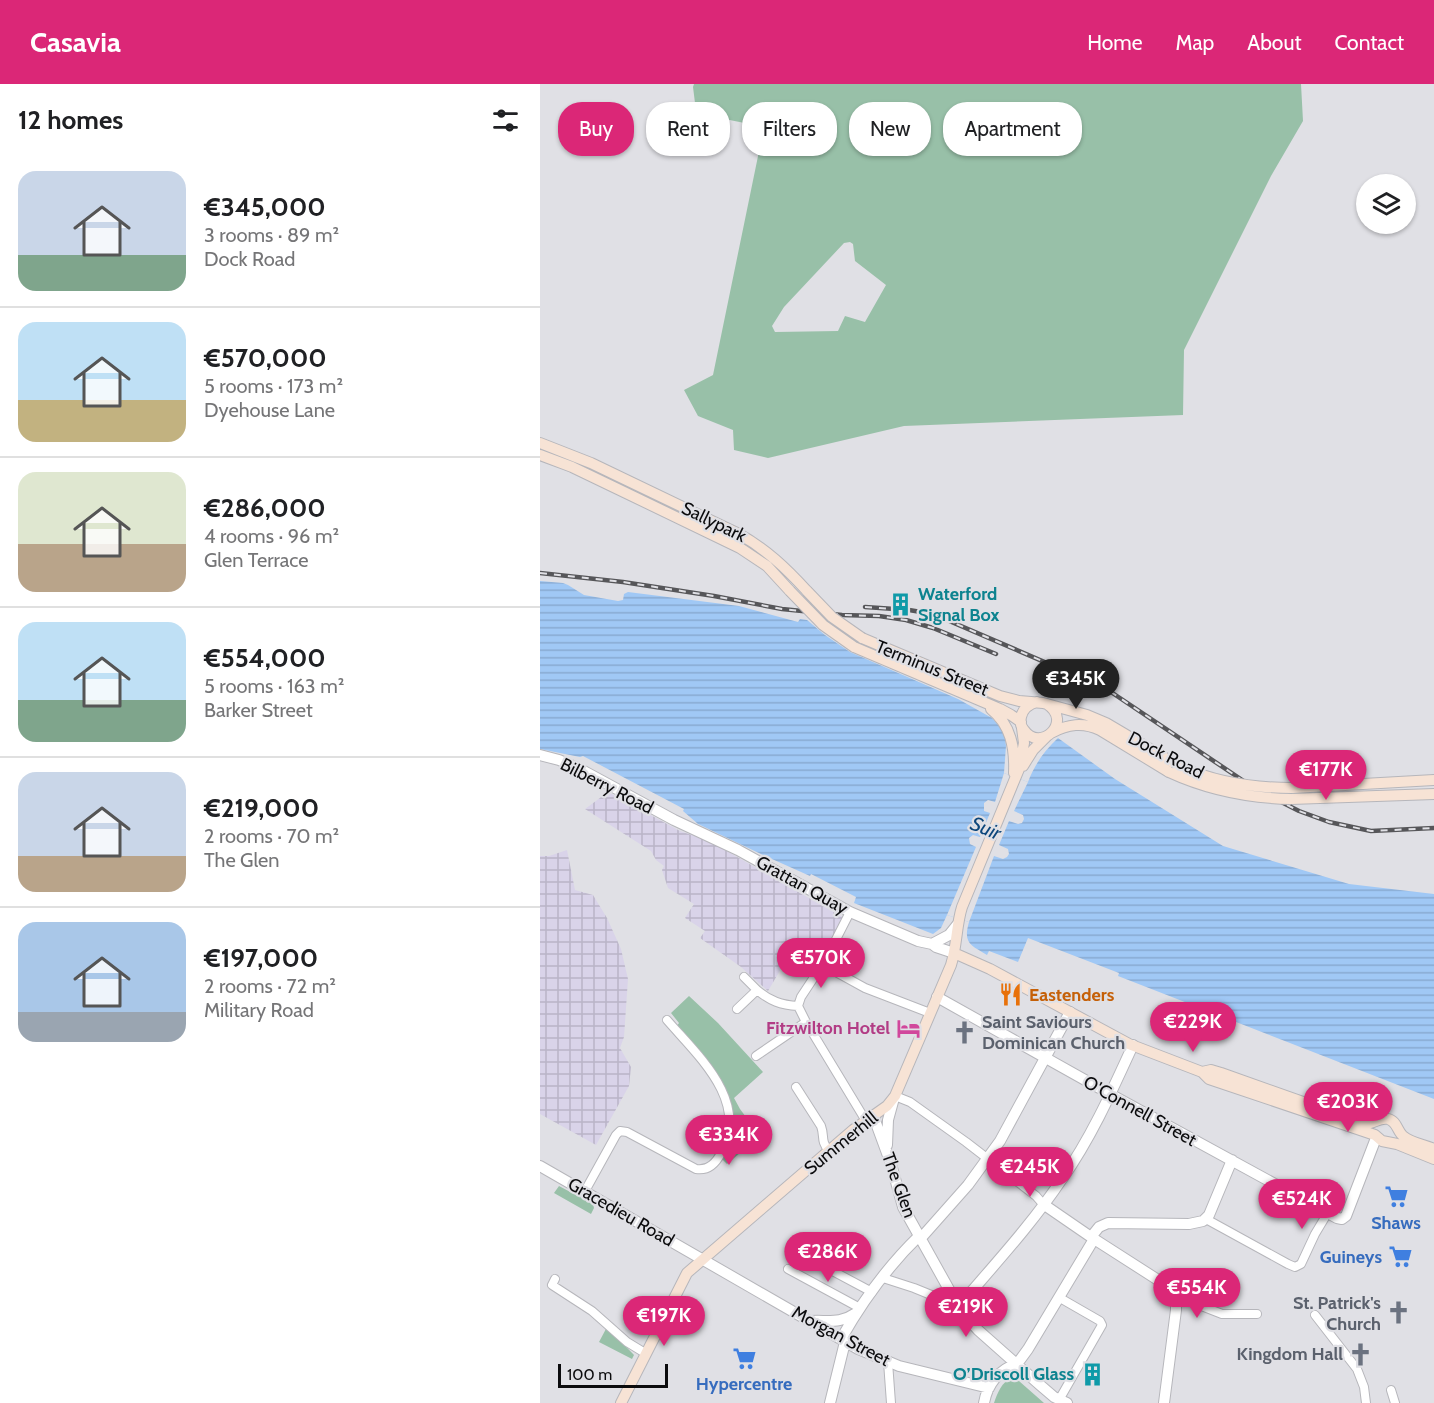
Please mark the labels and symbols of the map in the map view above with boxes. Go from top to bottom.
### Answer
street label: Sallypark [678,497,751,547]
place label: Waterford Signal Box [918,583,1000,626]
building icon: Waterford Signal Box [887,591,913,617]
street label: Terminus Street [872,635,992,701]
pin: €345K [1034,659,1118,710]
street label: Dock Road [1124,727,1208,783]
pin: €177K [1284,750,1368,801]
street label: Bilberry Road [557,753,657,819]
water label: Suir [967,811,1006,845]
street label: Grattan Quay [752,851,852,919]
pin: €570K [779,938,863,989]
restaurant icon: Eastenders [998,982,1024,1008]
place label: Eastenders [1029,984,1115,1006]
pin: €229K [1151,1002,1235,1053]
place label: Saint Saviours Dominican Church [982,1011,1125,1054]
hotel icon: Fitzwilton Hotel [895,1015,921,1041]
place label: Fitzwilton Hotel [766,1017,890,1039]
church icon: Saint Saviours Dominican Church [951,1019,977,1045]
street label: O'Connell Street [1080,1071,1200,1151]
pin: €203K [1306,1082,1390,1133]
street label: Summerhill [800,1106,883,1179]
pin: €334K [687,1115,771,1166]
pin: €245K [988,1147,1072,1198]
street label: The Glen [877,1149,921,1221]
street label: Gracedieu Road [564,1173,678,1251]
pin: €524K [1260,1179,1344,1230]
supermarket icon: Shaws [1383,1184,1409,1210]
place label: Shaws [1371,1212,1421,1234]
pin: €286K [786,1232,870,1283]
supermarket icon: Guineys [1387,1244,1413,1270]
place label: Guineys [1320,1246,1382,1268]
pin: €554K [1155,1268,1239,1319]
pin: €219K [924,1287,1008,1338]
place label: St. Patrick's Church [1293,1292,1381,1335]
pin: €197K [622,1296,706,1347]
church icon: St. Patrick's Church [1386,1300,1412,1326]
street label: Morgan Street [788,1301,894,1371]
church icon: Kingdom Hall [1348,1341,1374,1367]
place label: Kingdom Hall [1236,1343,1343,1365]
supermarket icon: Hypercentre [731,1345,757,1371]
scale bar [558,1361,668,1388]
building icon: O’Driscoll Glass [1079,1361,1105,1387]
place label: O’Driscoll Glass [953,1363,1074,1385]
place label: Hypercentre [696,1373,792,1395]

